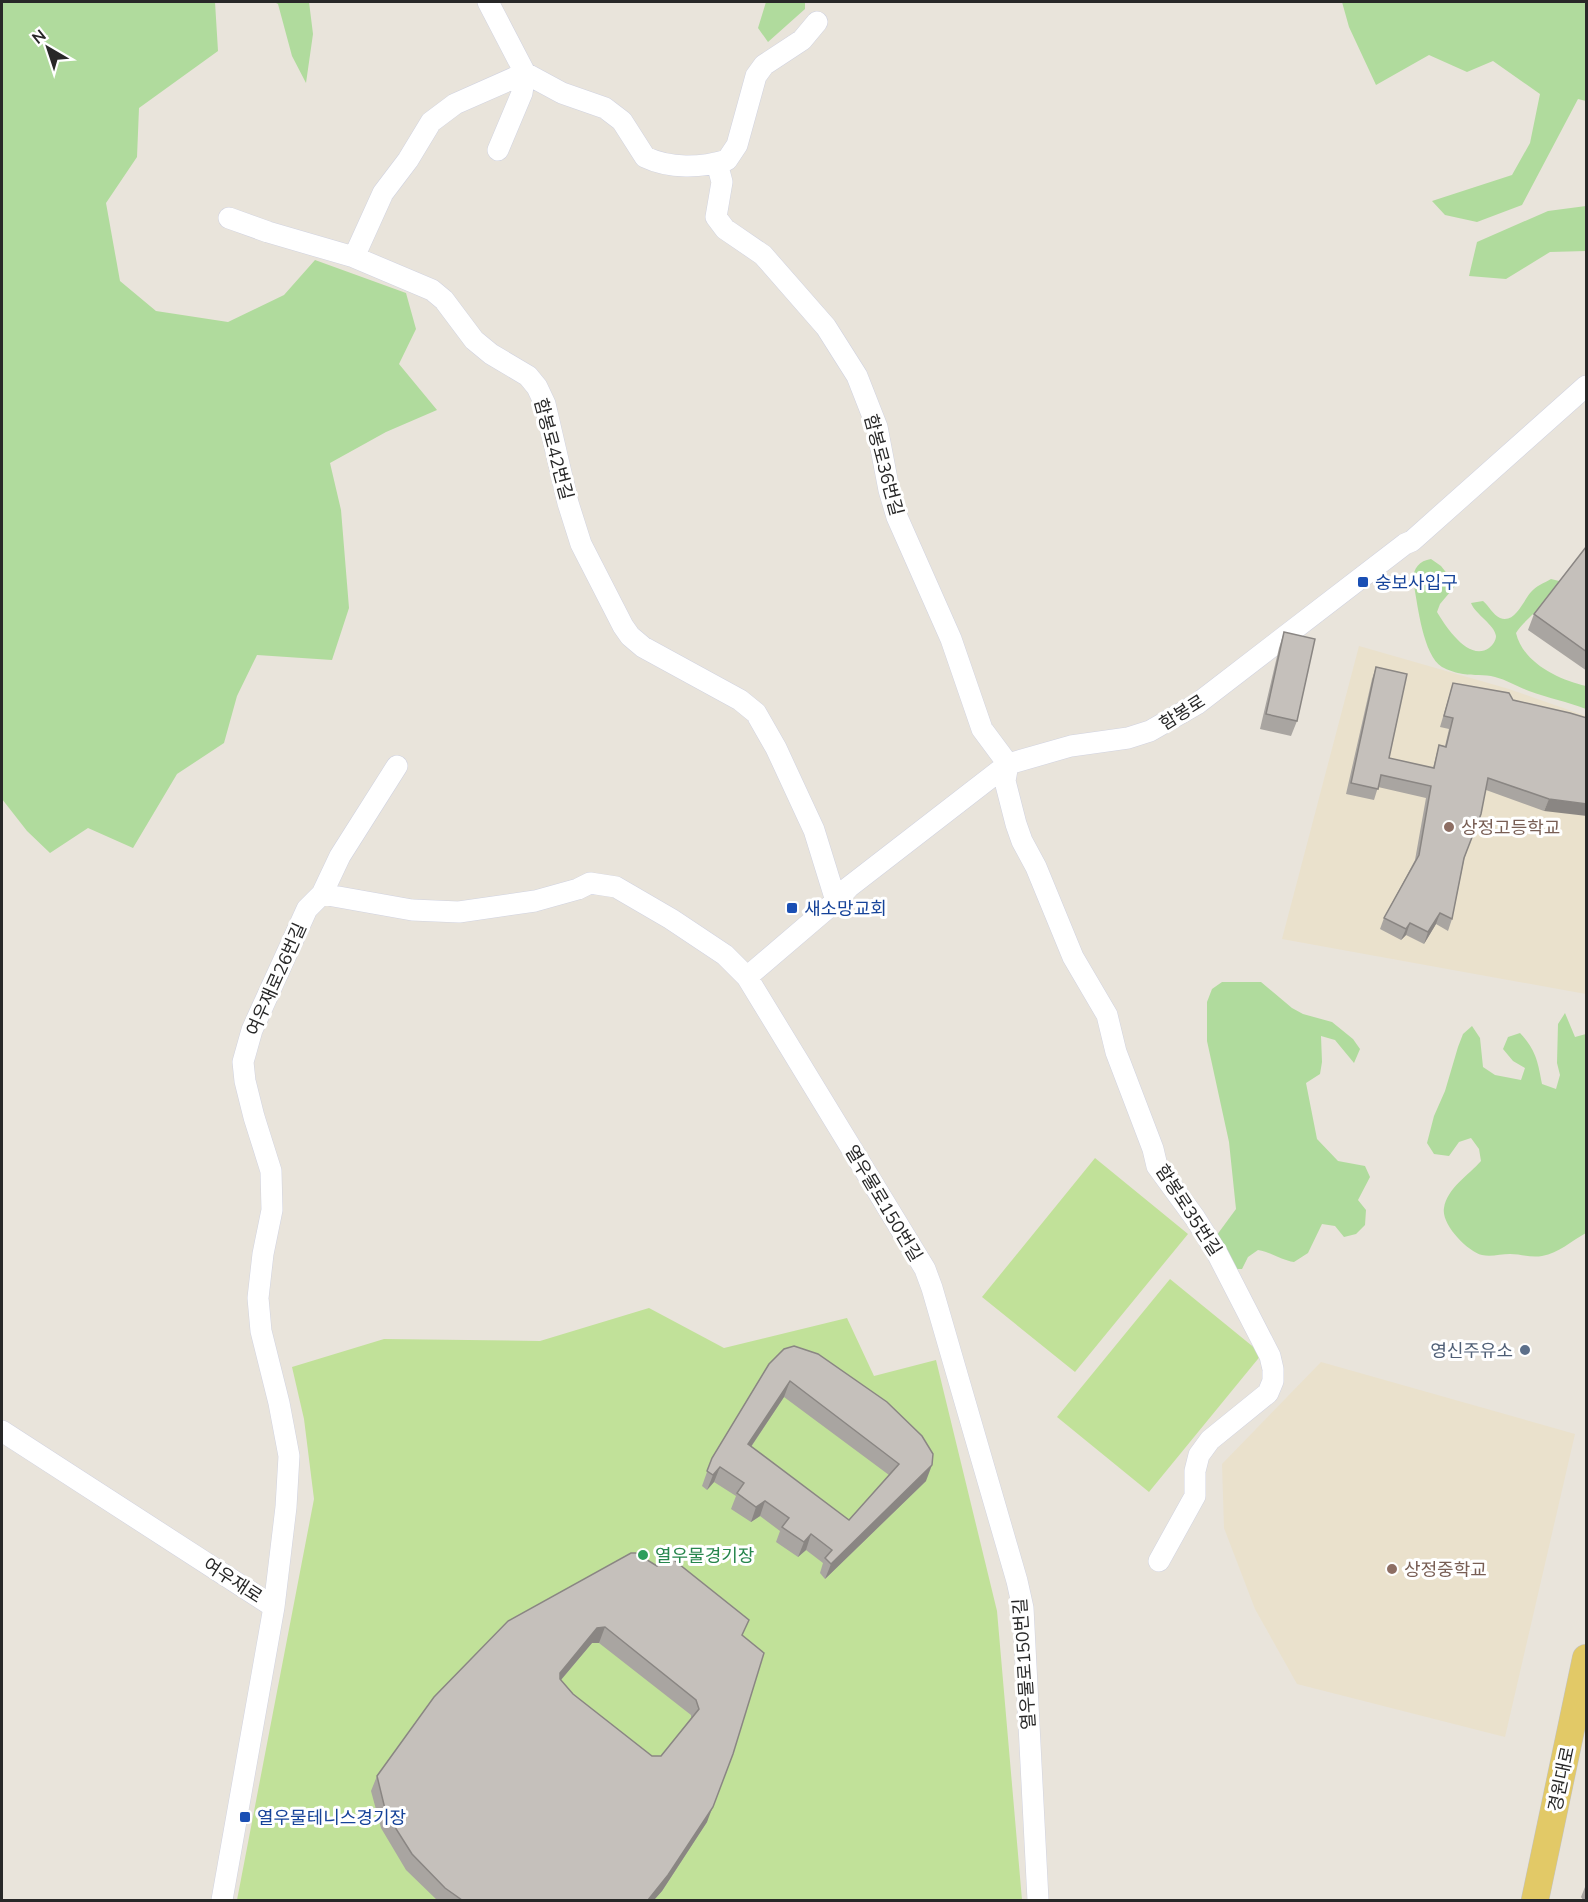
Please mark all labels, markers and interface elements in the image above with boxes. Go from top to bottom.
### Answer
north arrow [18,18,78,78]
text: N [28,25,50,48]
street label: 함봉로42번길 [529,396,579,502]
street label: 함봉로36번길 [859,412,909,518]
place label: 숭보사입구 [1375,571,1458,594]
marker: 숭보사입구 [1356,575,1370,589]
street label: 함봉로 [1155,689,1209,735]
place label: 상정고등학교 [1461,816,1560,839]
marker: 상정고등학교 [1442,820,1456,834]
place label: 새소망교회 [804,897,887,920]
marker: 새소망교회 [785,901,799,915]
street label: 여우재로26번길 [241,919,311,1039]
street label: 열우물로150번길 [840,1141,928,1265]
street label: 함봉로35번길 [1151,1160,1227,1260]
place label: 영신주유소 [1430,1339,1513,1362]
marker: 영신주유소 [1518,1343,1532,1357]
place label: 열우물경기장 [655,1544,754,1567]
marker: 열우물경기장 [636,1548,650,1562]
street label: 여우재로 [199,1552,267,1608]
place label: 상정중학교 [1404,1558,1487,1581]
marker: 상정중학교 [1385,1562,1399,1576]
street label: 열우물로150번길 [1008,1597,1040,1731]
street label: 경원대로 [1543,1744,1579,1814]
place label: 열우물테니스경기장 [257,1806,406,1829]
marker: 열우물테니스경기장 [238,1810,252,1824]

